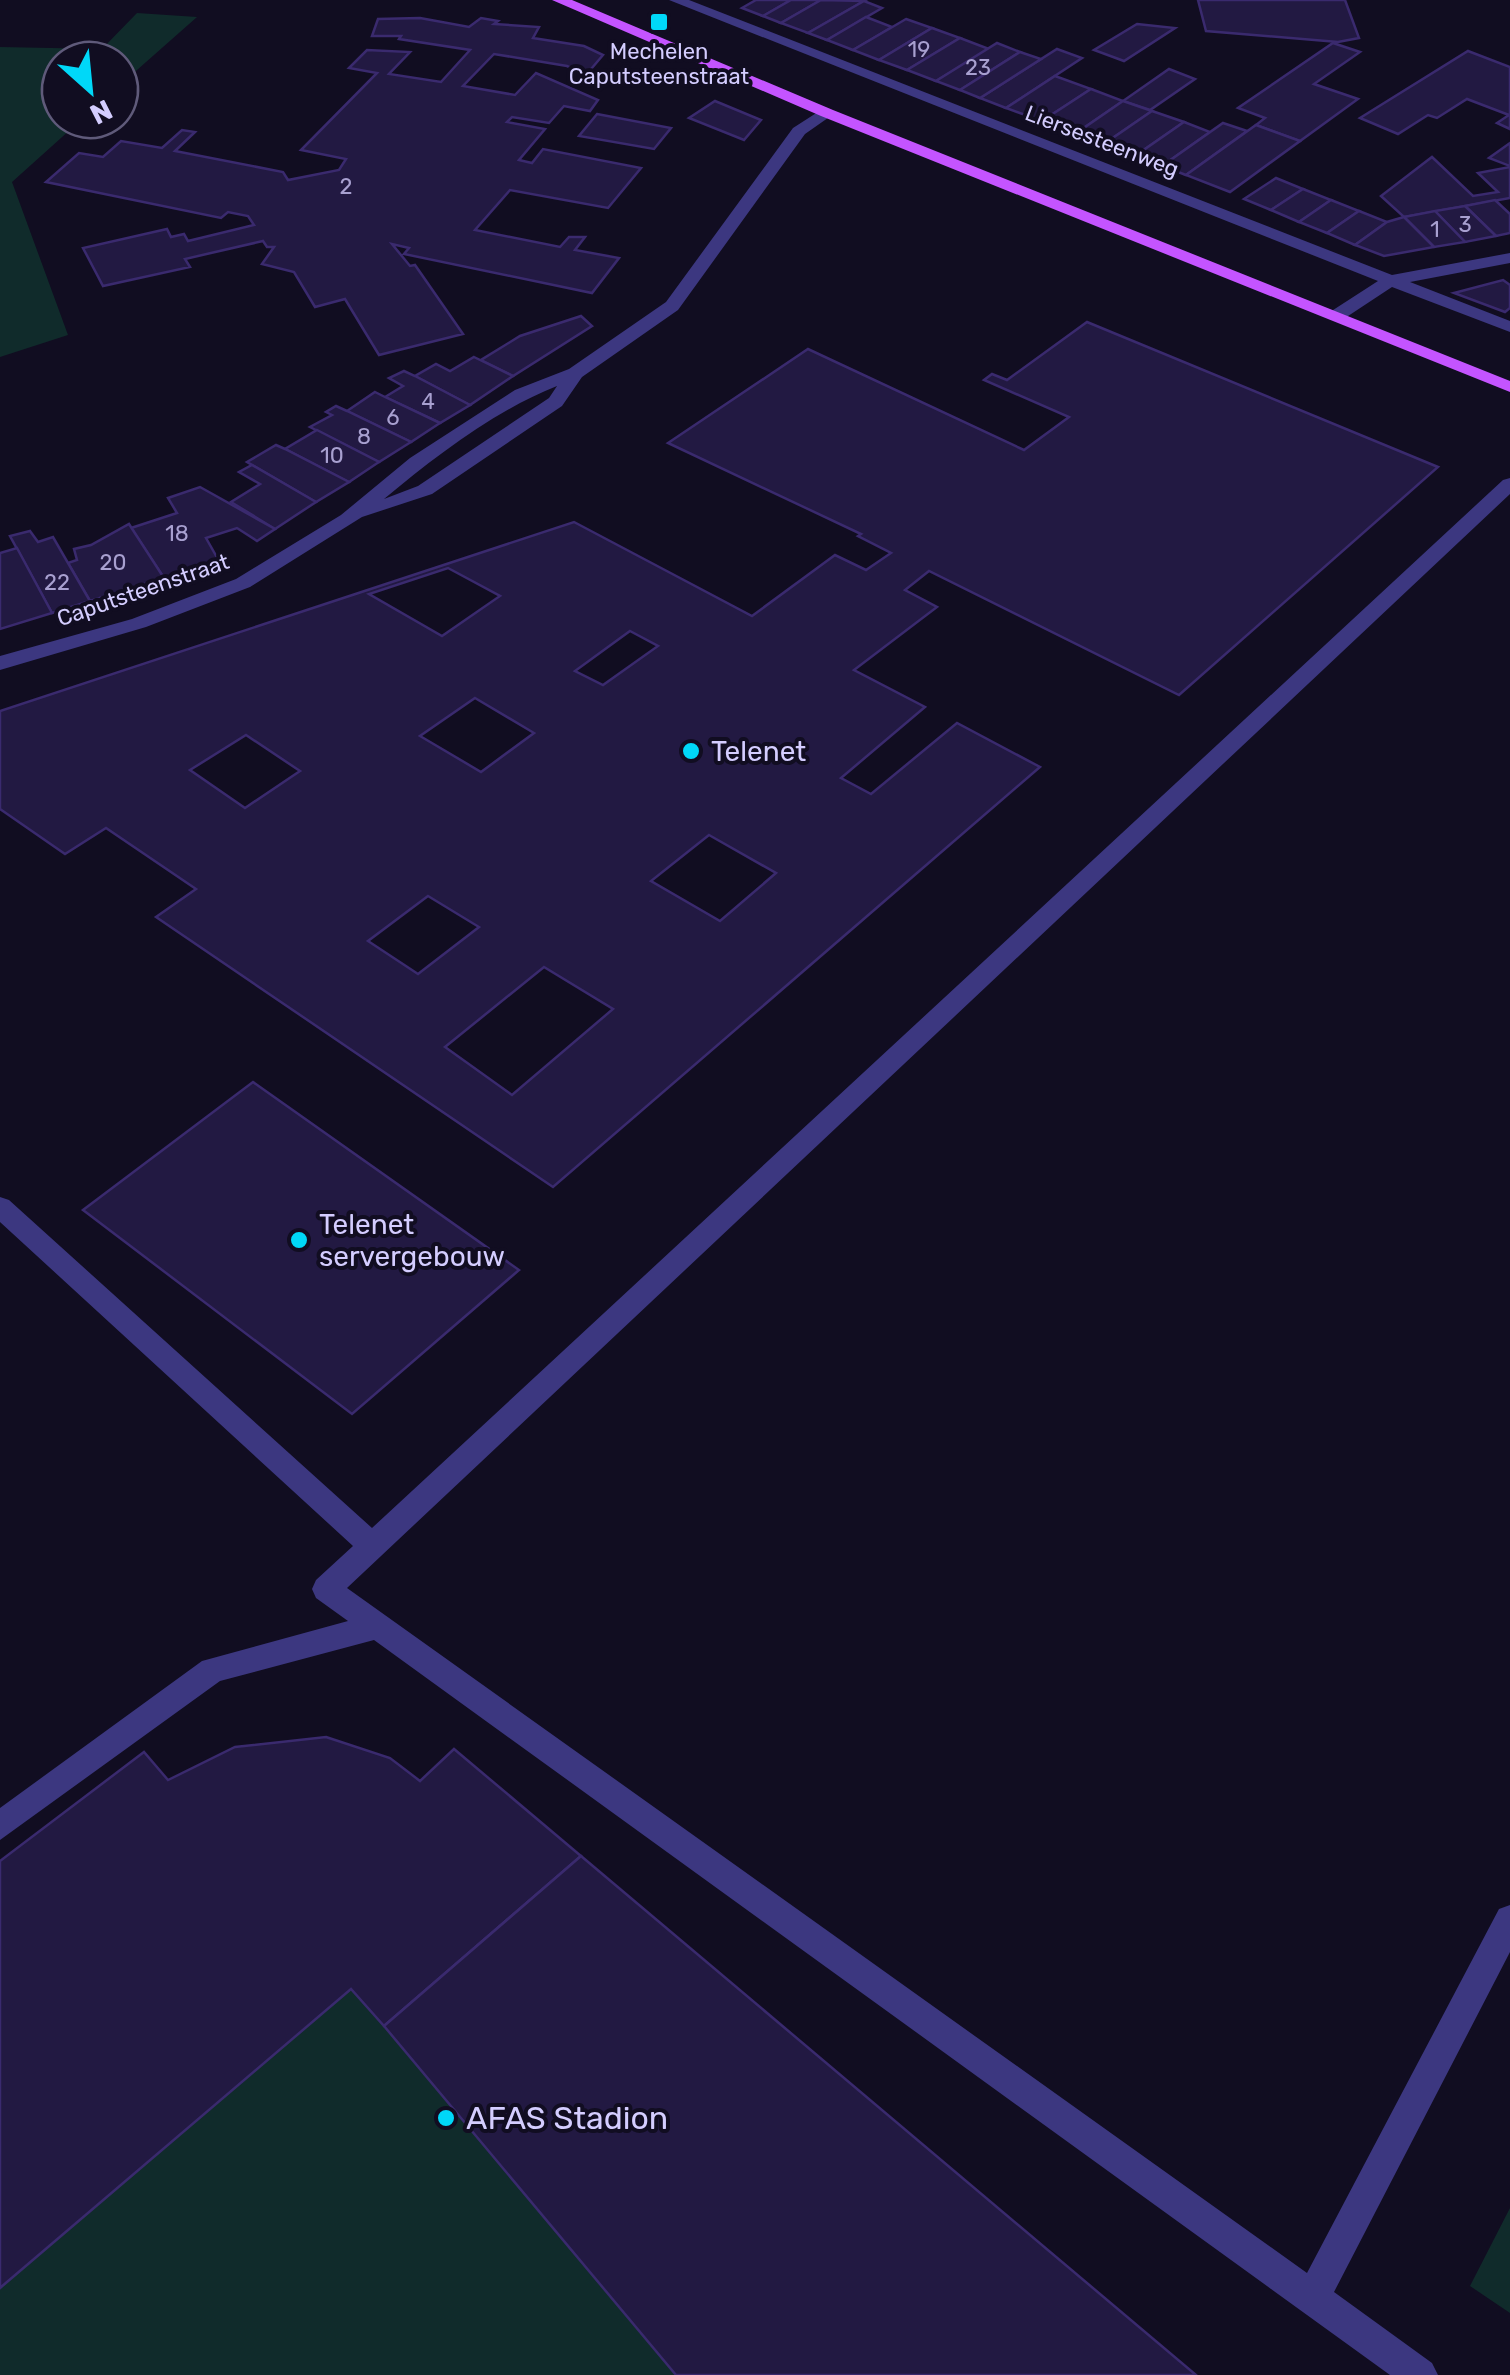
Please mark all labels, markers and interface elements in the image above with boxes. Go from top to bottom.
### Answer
marker: Mechelen Caputsteenstraat [648,11,670,33]
house number: 19 [908,36,930,63]
place label: Mechelen Caputsteenstraat [569,38,750,90]
north arrow [40,40,140,140]
house number: 23 [965,54,991,81]
text: N [85,93,118,131]
street label: Liersesteenweg [1021,99,1183,183]
house number: 2 [340,173,352,200]
house number: 3 [1458,211,1472,238]
house number: 1 [1430,216,1440,243]
house number: 4 [421,388,435,415]
house number: 6 [386,404,400,431]
house number: 8 [357,423,371,450]
house number: 10 [320,442,344,469]
house number: 18 [165,520,189,547]
street label: Caputsteenstraat [53,548,233,632]
house number: 20 [100,549,126,576]
house number: 22 [44,569,70,596]
place label: Telenet [711,735,806,768]
marker: Telenet [680,740,702,762]
place label: Telenet servergebouw [319,1208,505,1273]
marker: Telenet servergebouw [288,1229,310,1251]
place label: AFAS Stadion [466,2099,668,2137]
marker: AFAS Stadion [435,2107,457,2129]

